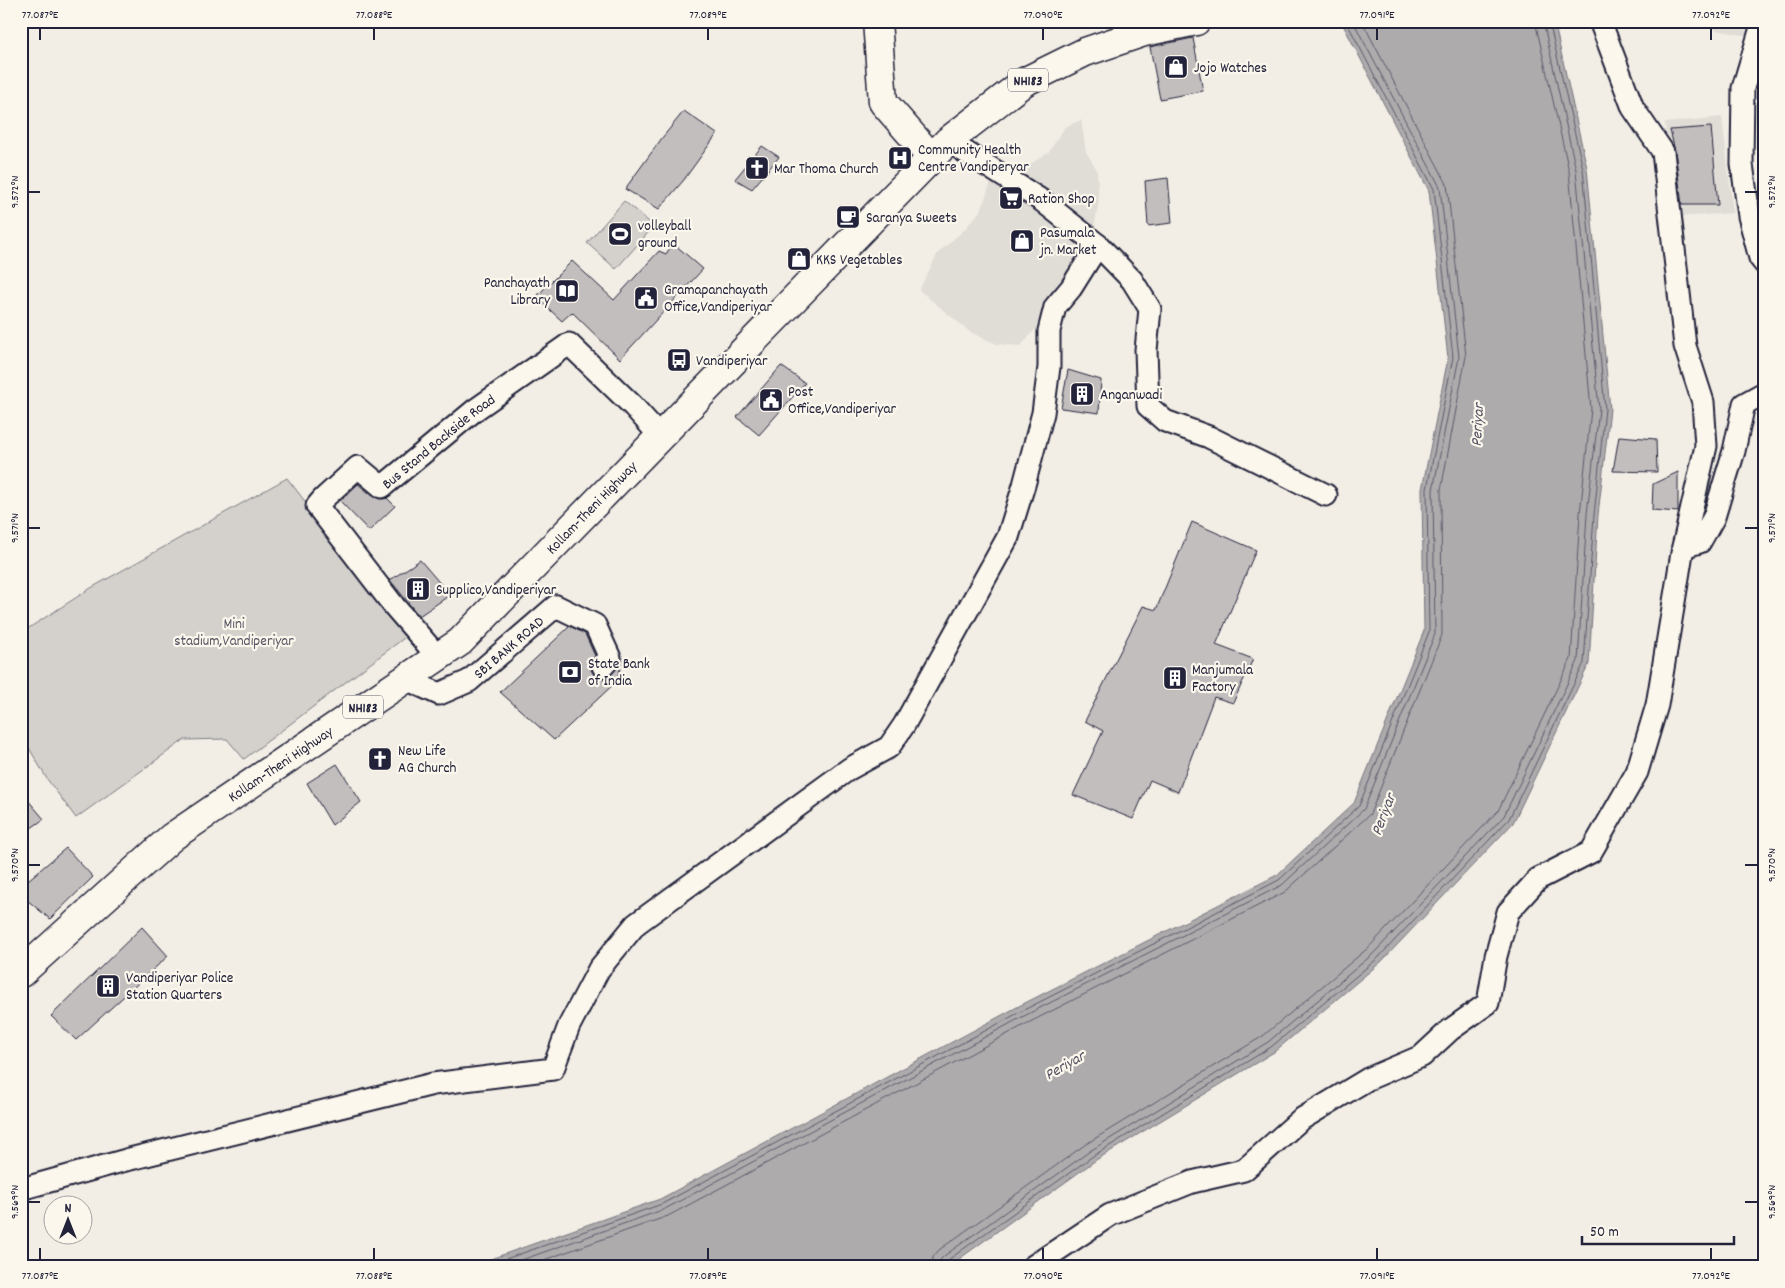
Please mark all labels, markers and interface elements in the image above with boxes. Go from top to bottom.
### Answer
text: 77.087°E [22,7,59,24]
text: 77.088°E [356,7,393,24]
text: 77.089°E [689,7,727,24]
text: 77.090°E [1023,7,1063,24]
text: 77.091°E [1359,7,1395,24]
text: 77.092°E [1692,7,1730,24]
shop icon: Jojo Watches [1163,54,1189,80]
place label: Jojo Watches [1194,58,1267,80]
road number: NH183 [1008,68,1048,92]
place label: Community Health Centre Vandiperyar [918,140,1029,179]
hospital icon: Community Health Centre Vandiperyar [887,145,913,171]
church icon: Mar Thoma Church [744,155,770,181]
place label: Mar Thoma Church [774,159,878,181]
text: 9.572°N [7,176,24,208]
text: 9.572°N [1764,176,1781,208]
supermarket icon: Ration Shop [998,185,1024,211]
place label: Ration Shop [1028,189,1095,211]
cafe icon: Saranya Sweets [835,204,861,230]
place label: Saranya Sweets [866,208,957,230]
place label: volleyball ground [638,216,692,255]
sports icon: volleyball ground [607,221,633,247]
place label: Pasumala jn. Market [1038,223,1097,262]
shop icon: Pasumala jn. Market [1009,228,1035,254]
shop icon: KKS Vegetables [786,246,812,272]
place label: KKS Vegetables [816,250,902,272]
place label: Panchayath Library [484,273,551,312]
library icon: Panchayath Library [554,278,580,304]
place label: Gramapanchayath Office,Vandiperiyar [664,280,772,319]
public building icon: Gramapanchayath Office,Vandiperiyar [633,285,659,311]
bus stop icon: Vandiperiyar [666,347,692,373]
place label: Vandiperiyar [696,351,768,373]
building icon: Anganwadi [1069,381,1095,407]
place label: Post Office,Vandiperiyar [788,382,896,421]
place label: Anganwadi [1100,385,1162,407]
public building icon: Post Office,Vandiperiyar [758,387,784,413]
street label: Bus Stand Backside Road [378,390,501,496]
water label: Periyar [1466,401,1491,447]
street label: Kollam-Theni Highway [542,456,644,560]
text: 9.571°N [7,513,24,543]
text: 9.571°N [1764,513,1781,543]
building icon: Supplico,Vandiperiyar [405,576,431,602]
place label: Supplico,Vandiperiyar [436,580,557,602]
street label: SBI BANK ROAD [470,612,550,685]
park label: Mini stadium,Vandiperiyar [174,614,294,653]
place label: State Bank of India [588,654,650,693]
bank icon: State Bank of India [557,659,583,685]
place label: Manjumala Factory [1192,660,1254,699]
building icon: Manjumala Factory [1162,665,1188,691]
road number: NH183 [343,696,383,719]
street label: Kollam-Theni Highway [224,721,339,809]
place label: New Life AG Church [398,741,457,780]
church icon: New Life AG Church [367,746,393,772]
water label: Periyar [1366,789,1404,839]
text: 9.570°N [7,848,24,882]
text: 9.570°N [1764,848,1781,882]
place label: Vandiperiyar Police Station Quarters [126,968,234,1007]
building icon: Vandiperiyar Police Station Quarters [95,973,121,999]
water label: Periyar [1041,1044,1091,1087]
text: 9.569°N [7,1185,24,1219]
text: 9.569°N [1764,1185,1781,1219]
north arrow [42,1196,92,1246]
text: N [65,1199,72,1219]
scale bar [1582,1213,1735,1245]
text: 50 m [1590,1222,1619,1244]
text: 77.087°E [22,1268,59,1285]
text: 77.088°E [356,1268,393,1285]
text: 77.089°E [689,1268,727,1285]
text: 77.090°E [1023,1268,1063,1285]
text: 77.091°E [1359,1268,1395,1285]
text: 77.092°E [1692,1268,1730,1285]

